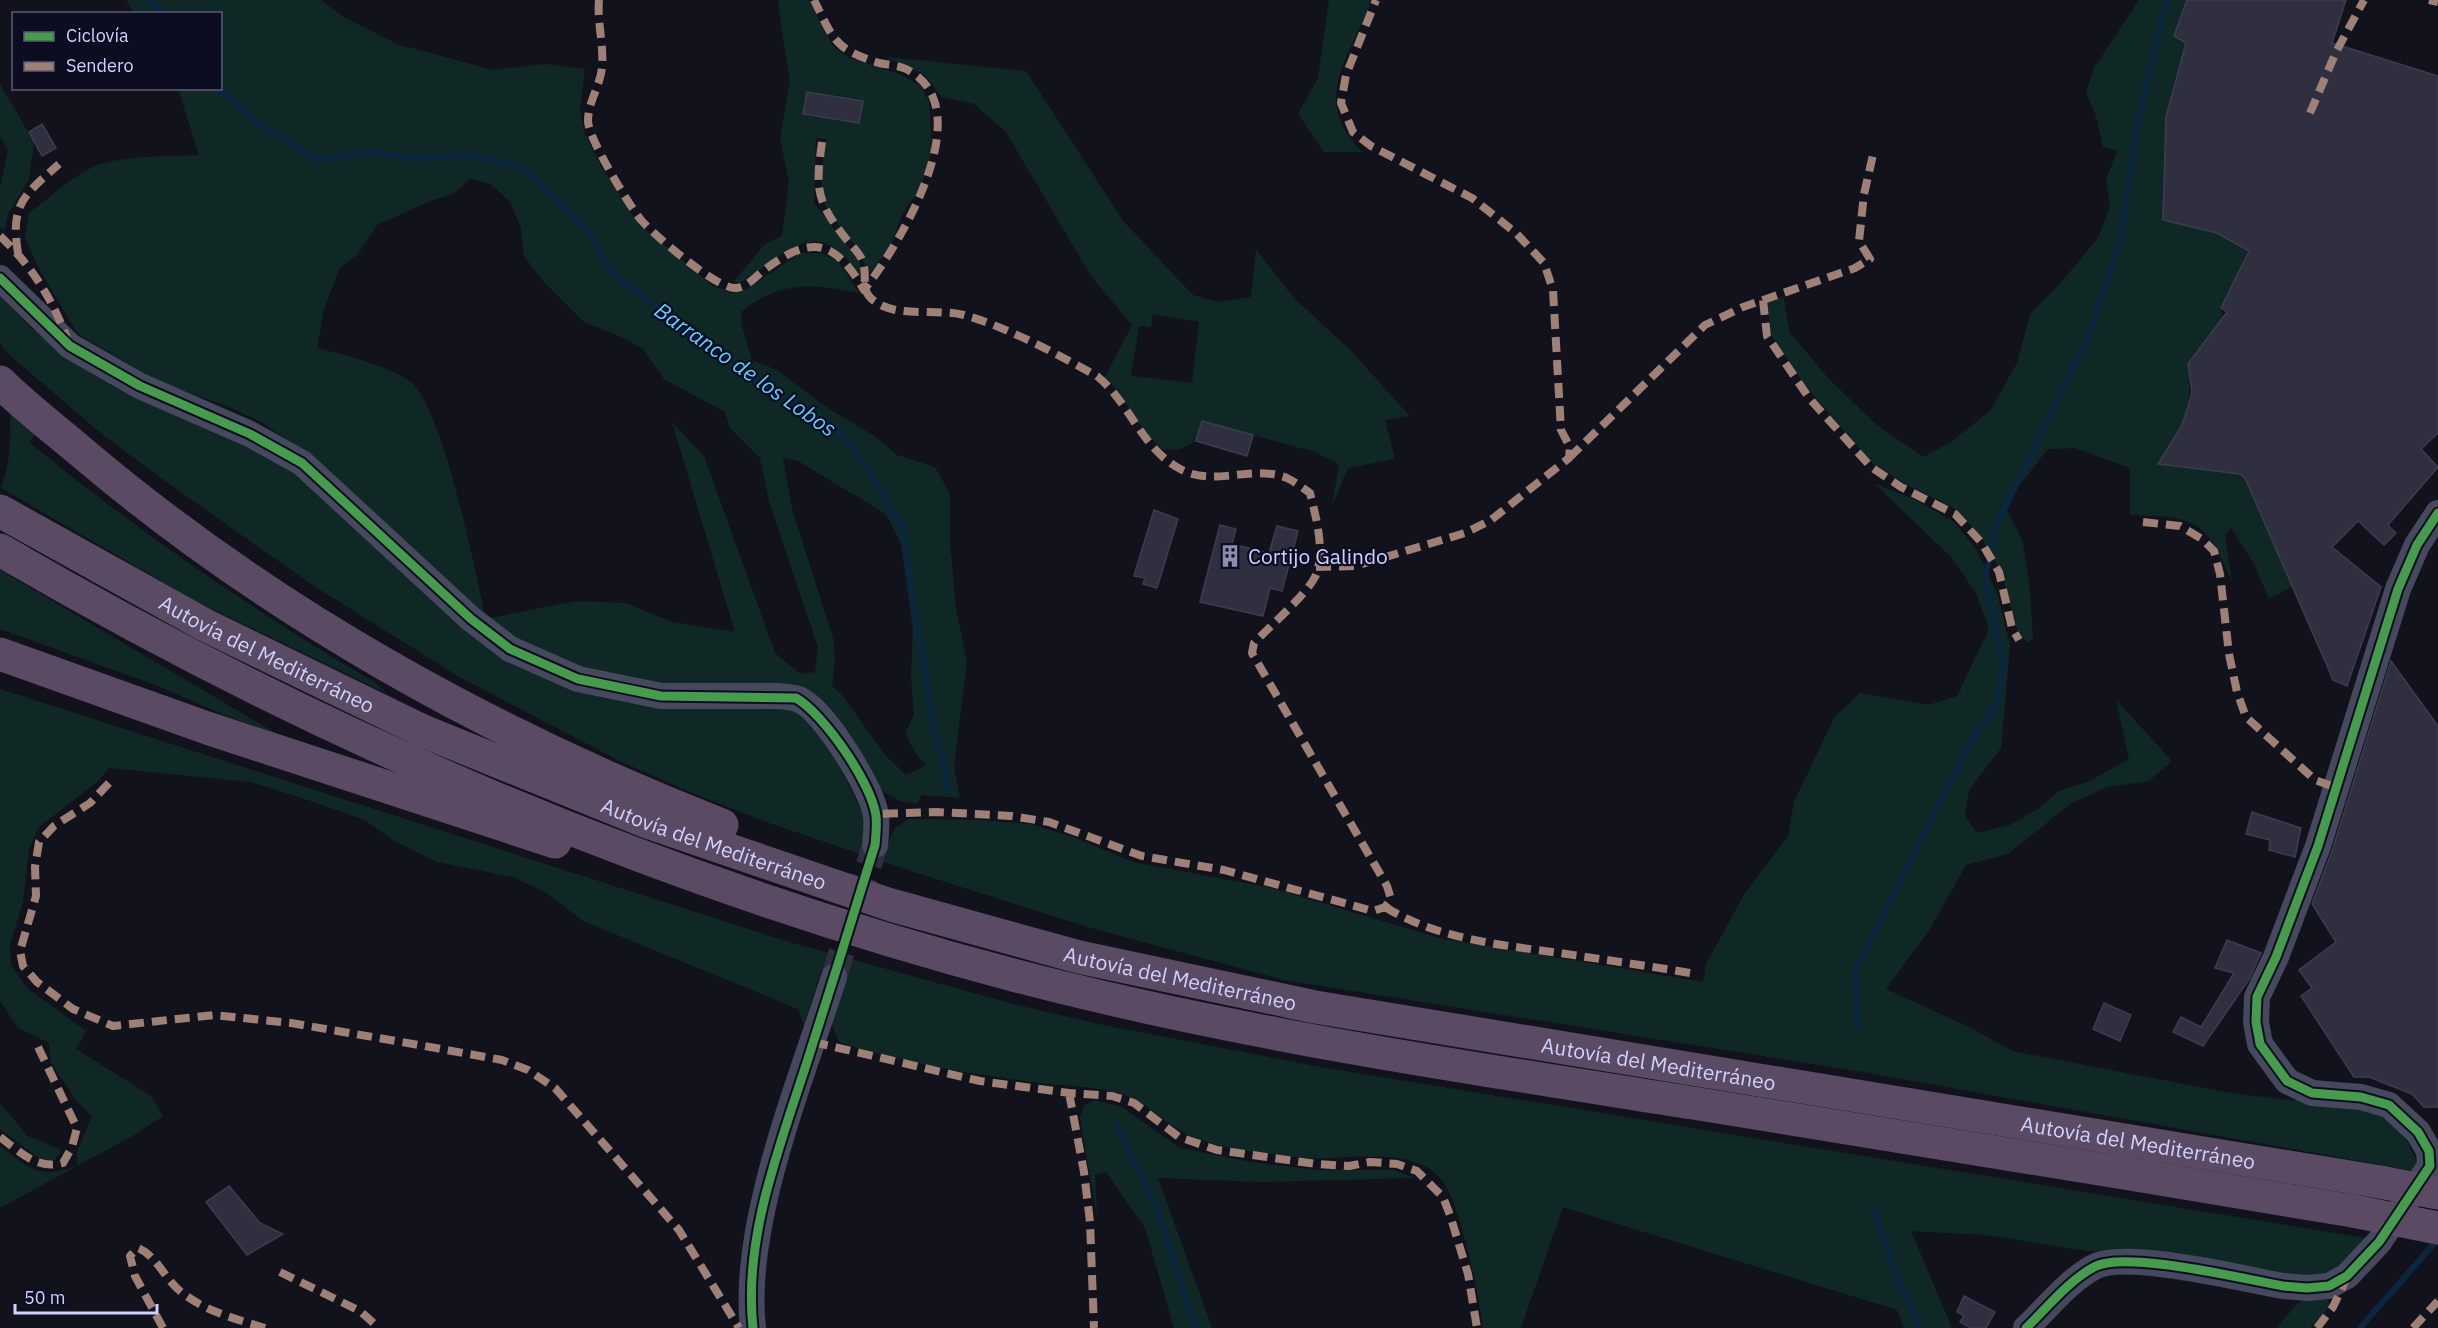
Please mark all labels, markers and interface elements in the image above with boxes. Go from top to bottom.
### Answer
legend [12,12,222,90]
text: Ciclovía [66,24,129,47]
text: Sendero [66,54,133,77]
water label: Barranco de los Lobos [649,295,843,443]
place label: Cortijo Galindo [1248,542,1388,570]
building icon: Cortijo Galindo [1217,543,1243,569]
street label: Autovía del Mediterráneo [154,588,379,719]
street label: Autovía del Mediterráneo [597,791,830,896]
street label: Autovía del Mediterráneo [1061,939,1299,1017]
street label: Autovía del Mediterráneo [1539,1030,1778,1097]
street label: Autovía del Mediterráneo [2019,1109,2257,1175]
scale bar [15,1277,158,1315]
text: 50 m [24,1286,66,1309]

